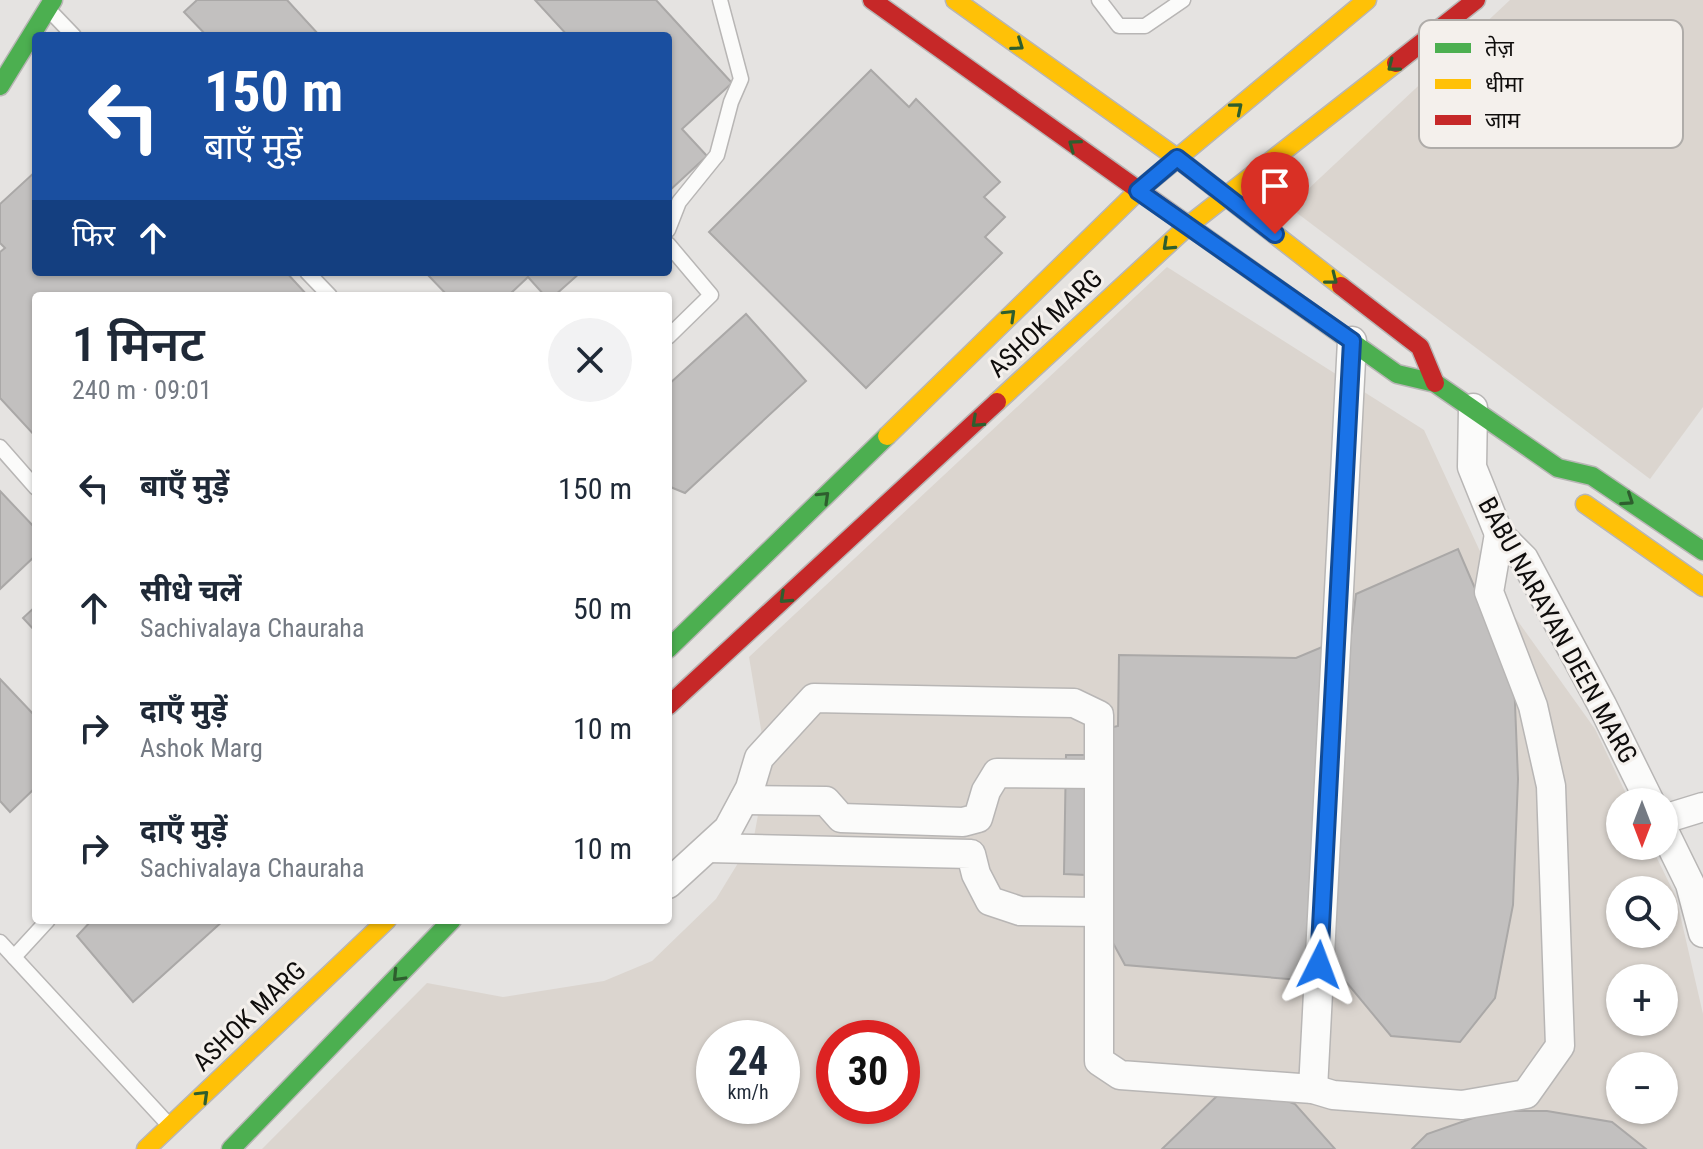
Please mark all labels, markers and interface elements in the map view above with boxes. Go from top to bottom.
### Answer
legend [1419,20,1683,148]
one-way arrow [1010,35,1024,50]
text: तेज़ [1485,35,1515,61]
one-way arrow [1387,56,1402,70]
text: 150 m [204,59,343,125]
icon: left [72,64,176,168]
text: धीमा [1485,72,1523,97]
one-way arrow [1228,103,1243,118]
text: जाम [1485,108,1521,133]
text: बाएँ मुड़ें [204,126,303,168]
one-way arrow [1069,141,1083,155]
pin [1241,152,1309,234]
icon: arrive [1253,164,1297,208]
icon: ahead [131,216,175,260]
text: फिर [72,218,115,253]
one-way arrow [1163,236,1177,251]
street label: ASHOK MARG [982,263,1108,383]
one-way arrow [1323,269,1338,283]
one-way arrow [1001,310,1015,324]
text: 1 मिनट [72,316,205,373]
button: close [548,318,632,402]
text: 240 m · 09:01 [72,375,212,405]
one-way arrow [971,412,986,426]
icon: left [72,466,116,510]
text: बाएँ मुड़ें [140,468,229,503]
text: 150 m [558,471,632,506]
one-way arrow [1619,490,1633,505]
one-way arrow [815,491,829,506]
street label: BABU NARAYAN DEEN MARG [1472,492,1644,768]
text: सीधे चलें [140,573,241,608]
icon: ahead [72,586,116,630]
one-way arrow [780,588,795,602]
text: 50 m [573,591,632,626]
text: Sachivalaya Chauraha [140,613,364,643]
text: दाएँ मुड़ें [140,693,227,728]
icon: right [72,706,116,750]
text: 10 m [573,711,632,746]
text: Ashok Marg [140,733,263,763]
north arrow [1606,788,1678,860]
map controls [1606,788,1678,1124]
text: दाएँ मुड़ें [140,813,227,848]
icon: right [72,826,116,870]
text: 10 m [573,831,632,866]
text: Sachivalaya Chauraha [140,853,364,883]
button: search [1606,876,1678,948]
position arrow [1277,923,1361,1007]
street label: ASHOK MARG [187,955,311,1077]
button: + [1606,964,1678,1036]
one-way arrow [392,967,407,981]
speed limit sign: 30 [816,1020,920,1124]
text: 24 [728,1038,768,1085]
button: − [1606,1052,1678,1124]
text: km/h [727,1080,769,1104]
one-way arrow [194,1091,208,1106]

